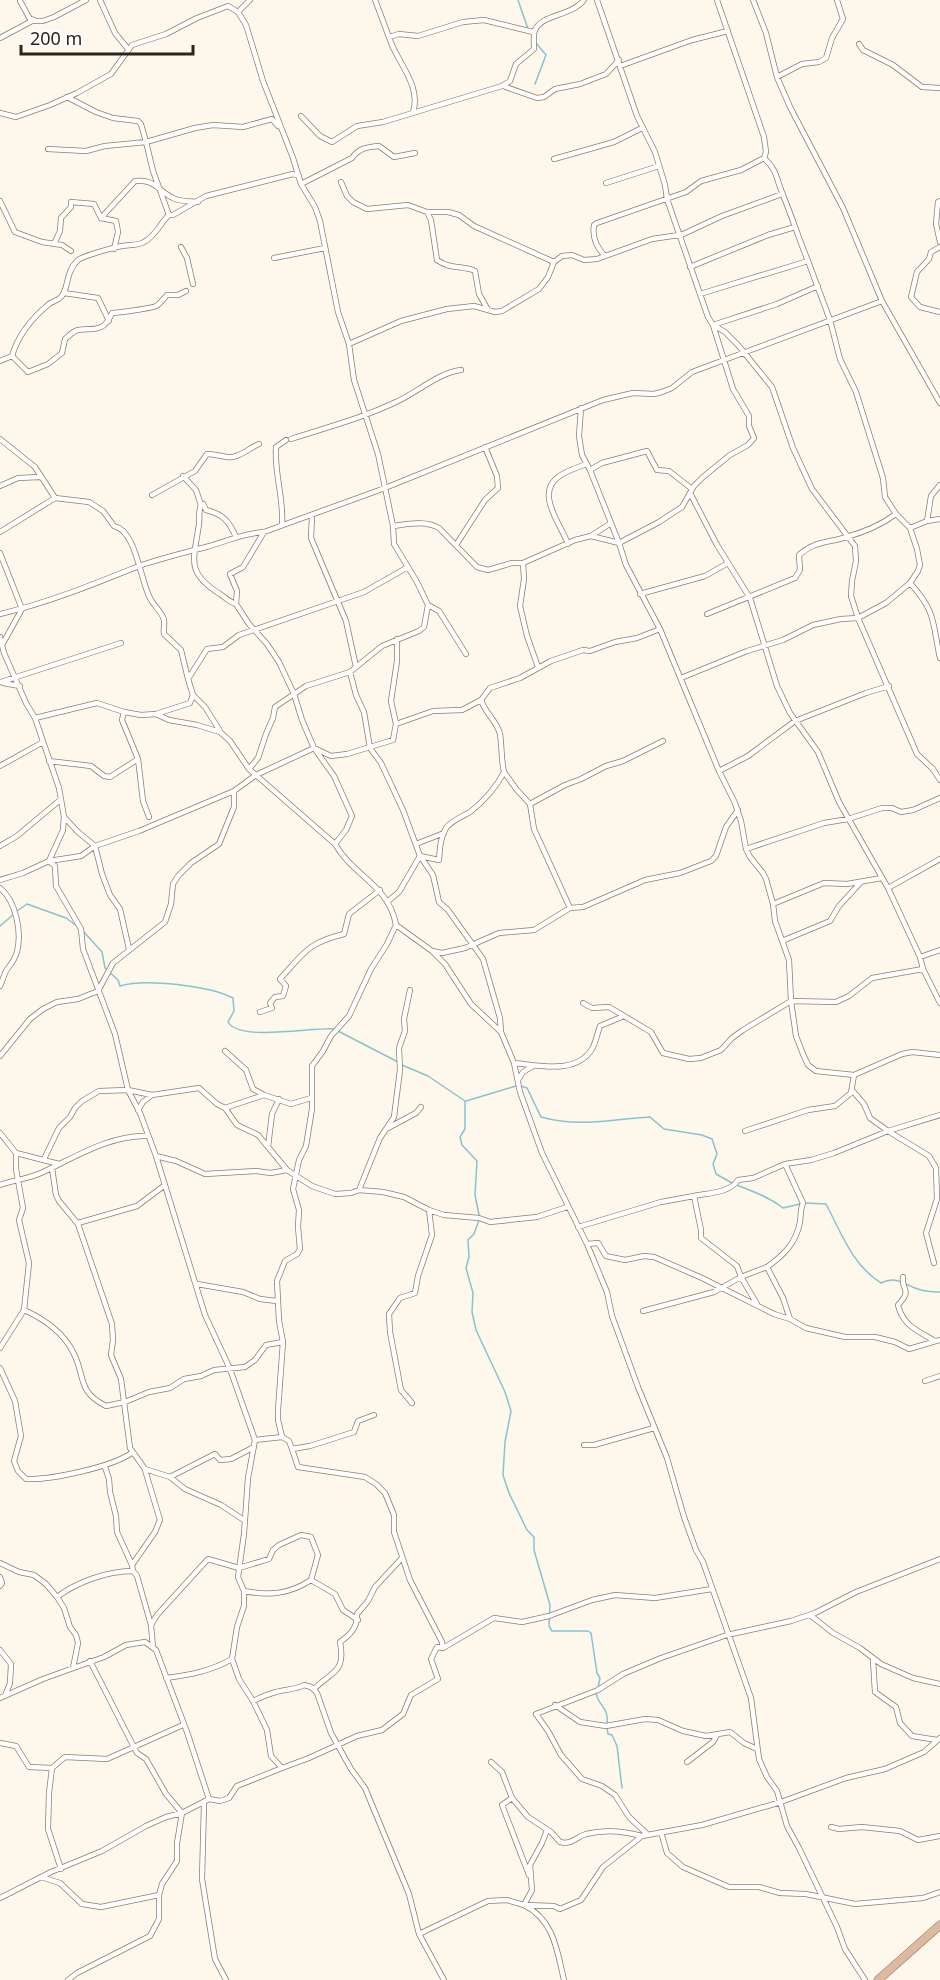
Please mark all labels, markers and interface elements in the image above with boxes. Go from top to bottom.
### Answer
scale bar [21,18,194,56]
text: 200 m [30,26,82,50]

